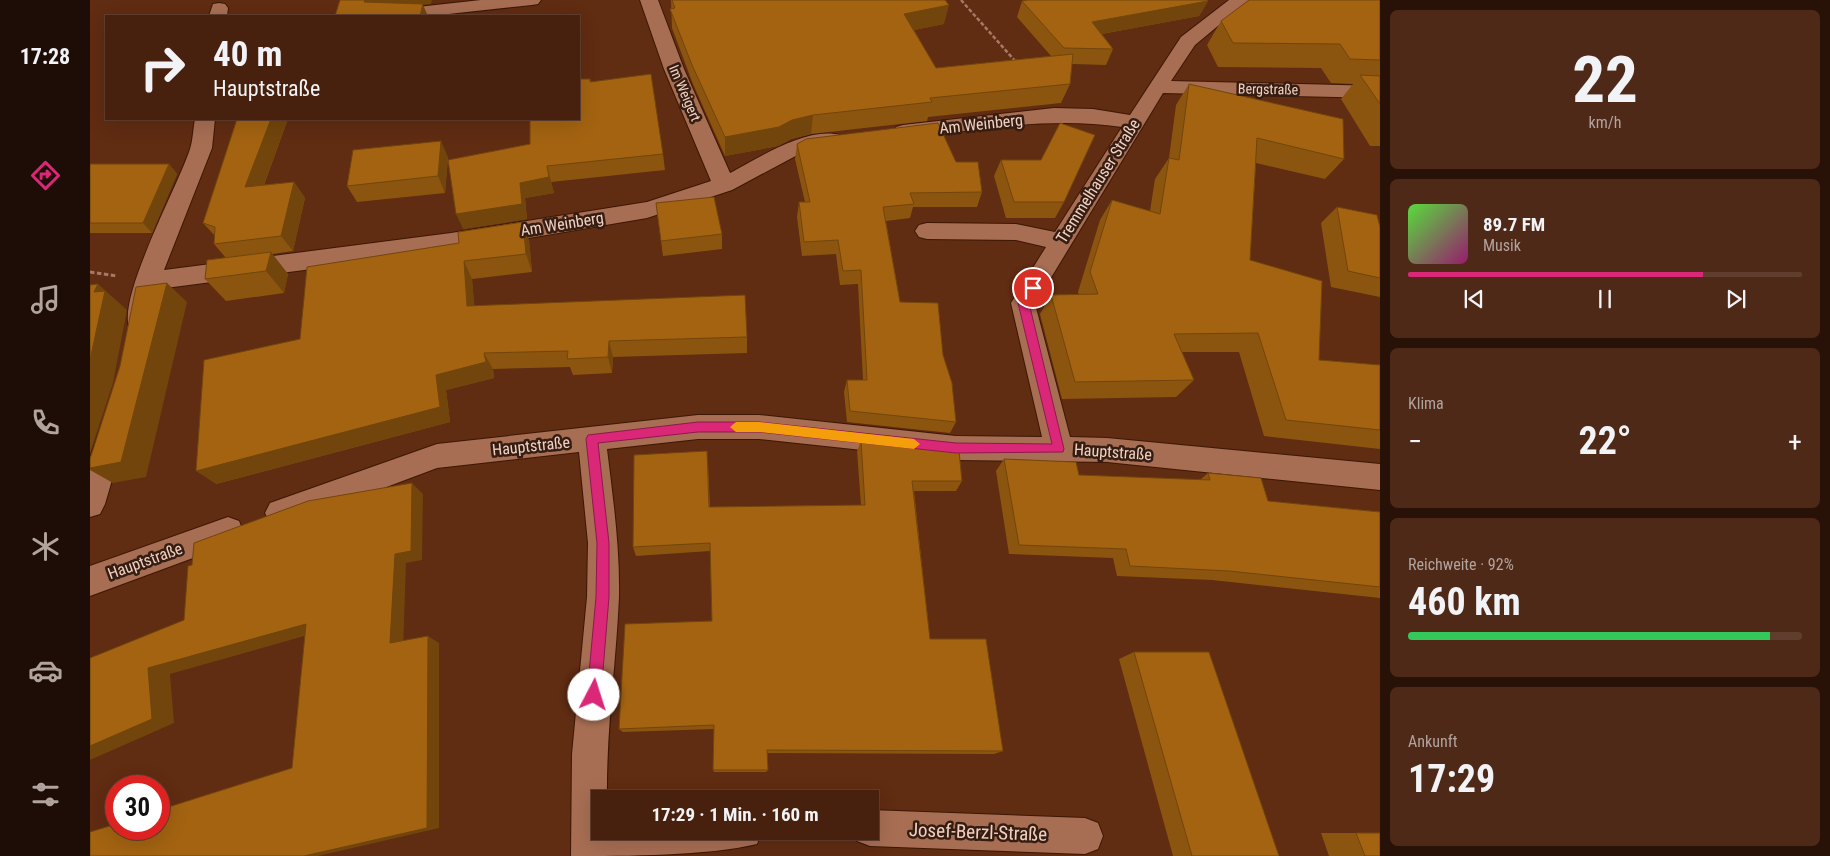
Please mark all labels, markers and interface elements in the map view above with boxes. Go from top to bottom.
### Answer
text: 40 m [213,34,282,75]
icon: right [130,35,195,100]
text: 22 [1572,42,1638,118]
text: 17:28 [20,44,70,69]
street label: Im Weigert [666,62,704,124]
text: Hauptstraße [213,76,320,101]
street label: Bergstraße [1238,80,1299,98]
street label: Am Weinberg [938,110,1024,138]
text: km/h [1589,113,1621,132]
street label: Tremmelhauser Straße [1052,115,1144,247]
icon: directions [28,158,63,193]
street label: Am Weinberg [519,208,605,240]
text: 89.7 FM [1483,213,1545,236]
text: Musik [1483,236,1521,255]
pin [1012,267,1054,309]
icon: arrive [1019,274,1047,302]
icon: music [28,282,63,317]
icon: previous [1460,285,1488,313]
icon: pause [1591,285,1619,313]
icon: next [1722,285,1750,313]
text: Klima [1408,394,1444,413]
icon: phone [28,405,63,440]
text: 22° [1578,419,1632,463]
text: − [1408,425,1422,458]
text: + [1788,425,1802,458]
street label: Hauptstraße [491,432,571,460]
street label: Hauptstraße [1073,440,1153,464]
icon: climate [28,529,63,564]
street label: Hauptstraße [105,539,185,583]
text: Reichweite · 92% [1408,555,1514,574]
text: 460 km [1408,580,1521,624]
icon: car [28,653,63,688]
position arrow [567,668,619,720]
text: Ankunft [1408,732,1457,751]
text: 17:29 [1408,757,1495,801]
speed limit sign: 30 [105,775,170,840]
icon: filters [28,777,63,812]
text: 17:29 · 1 Min. · 160 m [651,803,819,826]
street label: Josef-Berzl-Straße [908,818,1048,846]

